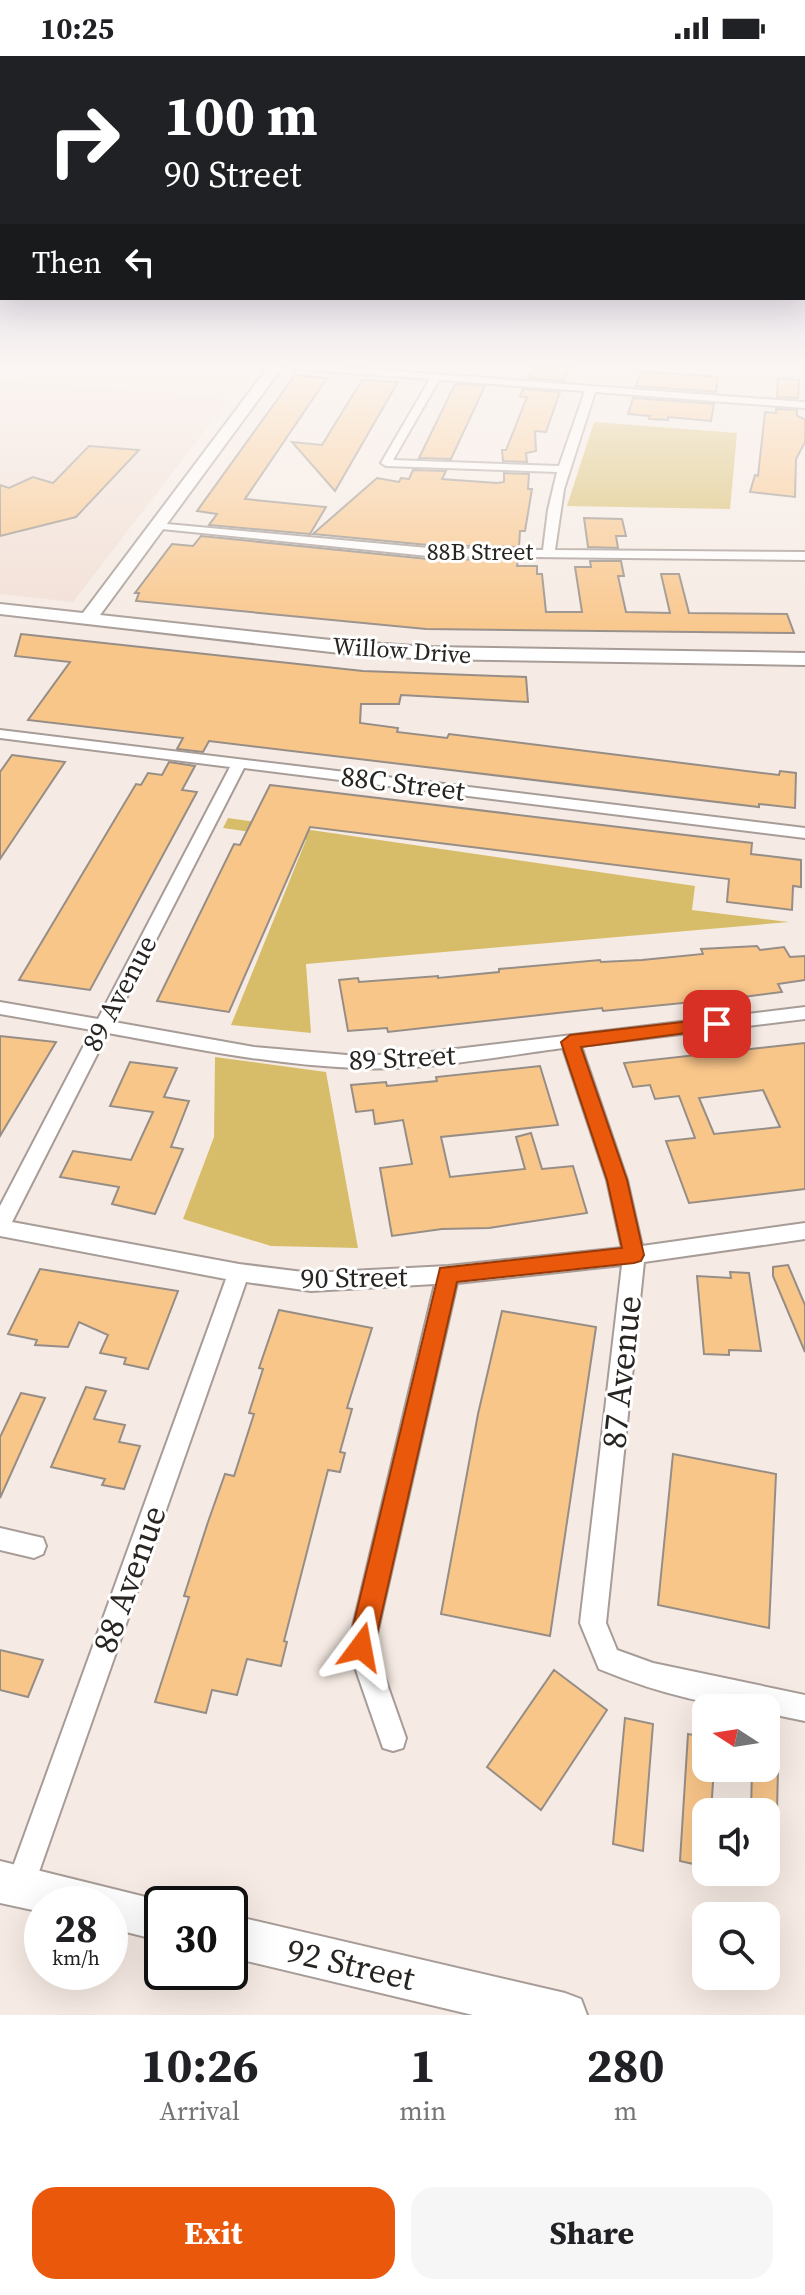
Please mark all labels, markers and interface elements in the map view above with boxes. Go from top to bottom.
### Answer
text: 10:25 [40,8,114,49]
text: 100 m [164,77,318,154]
icon: right [32,88,136,192]
text: 90 Street [164,150,301,199]
icon: left [118,240,162,284]
text: Then [32,242,102,283]
street label: 88B Street [427,535,534,568]
street label: Willow Drive [332,629,472,671]
street label: 88C Street [339,757,468,810]
street label: 89 Avenue [73,928,165,1058]
pin [683,990,751,1058]
icon: arrive [695,1002,739,1046]
street label: 89 Street [348,1035,457,1079]
street label: 90 Street [300,1257,409,1297]
street label: 87 Avenue [590,1293,652,1451]
street label: 88 Avenue [81,1499,177,1659]
position arrow [319,1605,403,1689]
north arrow [692,1694,780,1782]
map controls [692,1694,780,1990]
button: sound [692,1798,780,1886]
speed limit sign: 30 [144,1886,248,1990]
text: 28 [54,1901,98,1955]
button: search [692,1902,780,1990]
street label: 92 Street [283,1927,419,2001]
text: km/h [52,1944,100,1972]
text: 10:26 [140,2032,259,2098]
text: 1 [410,2032,436,2098]
text: 280 [587,2032,665,2098]
text: Arrival [159,2093,240,2129]
text: min [399,2093,446,2129]
text: m [614,2093,637,2129]
button: Exit [32,2187,395,2279]
button: Share [411,2187,773,2279]

